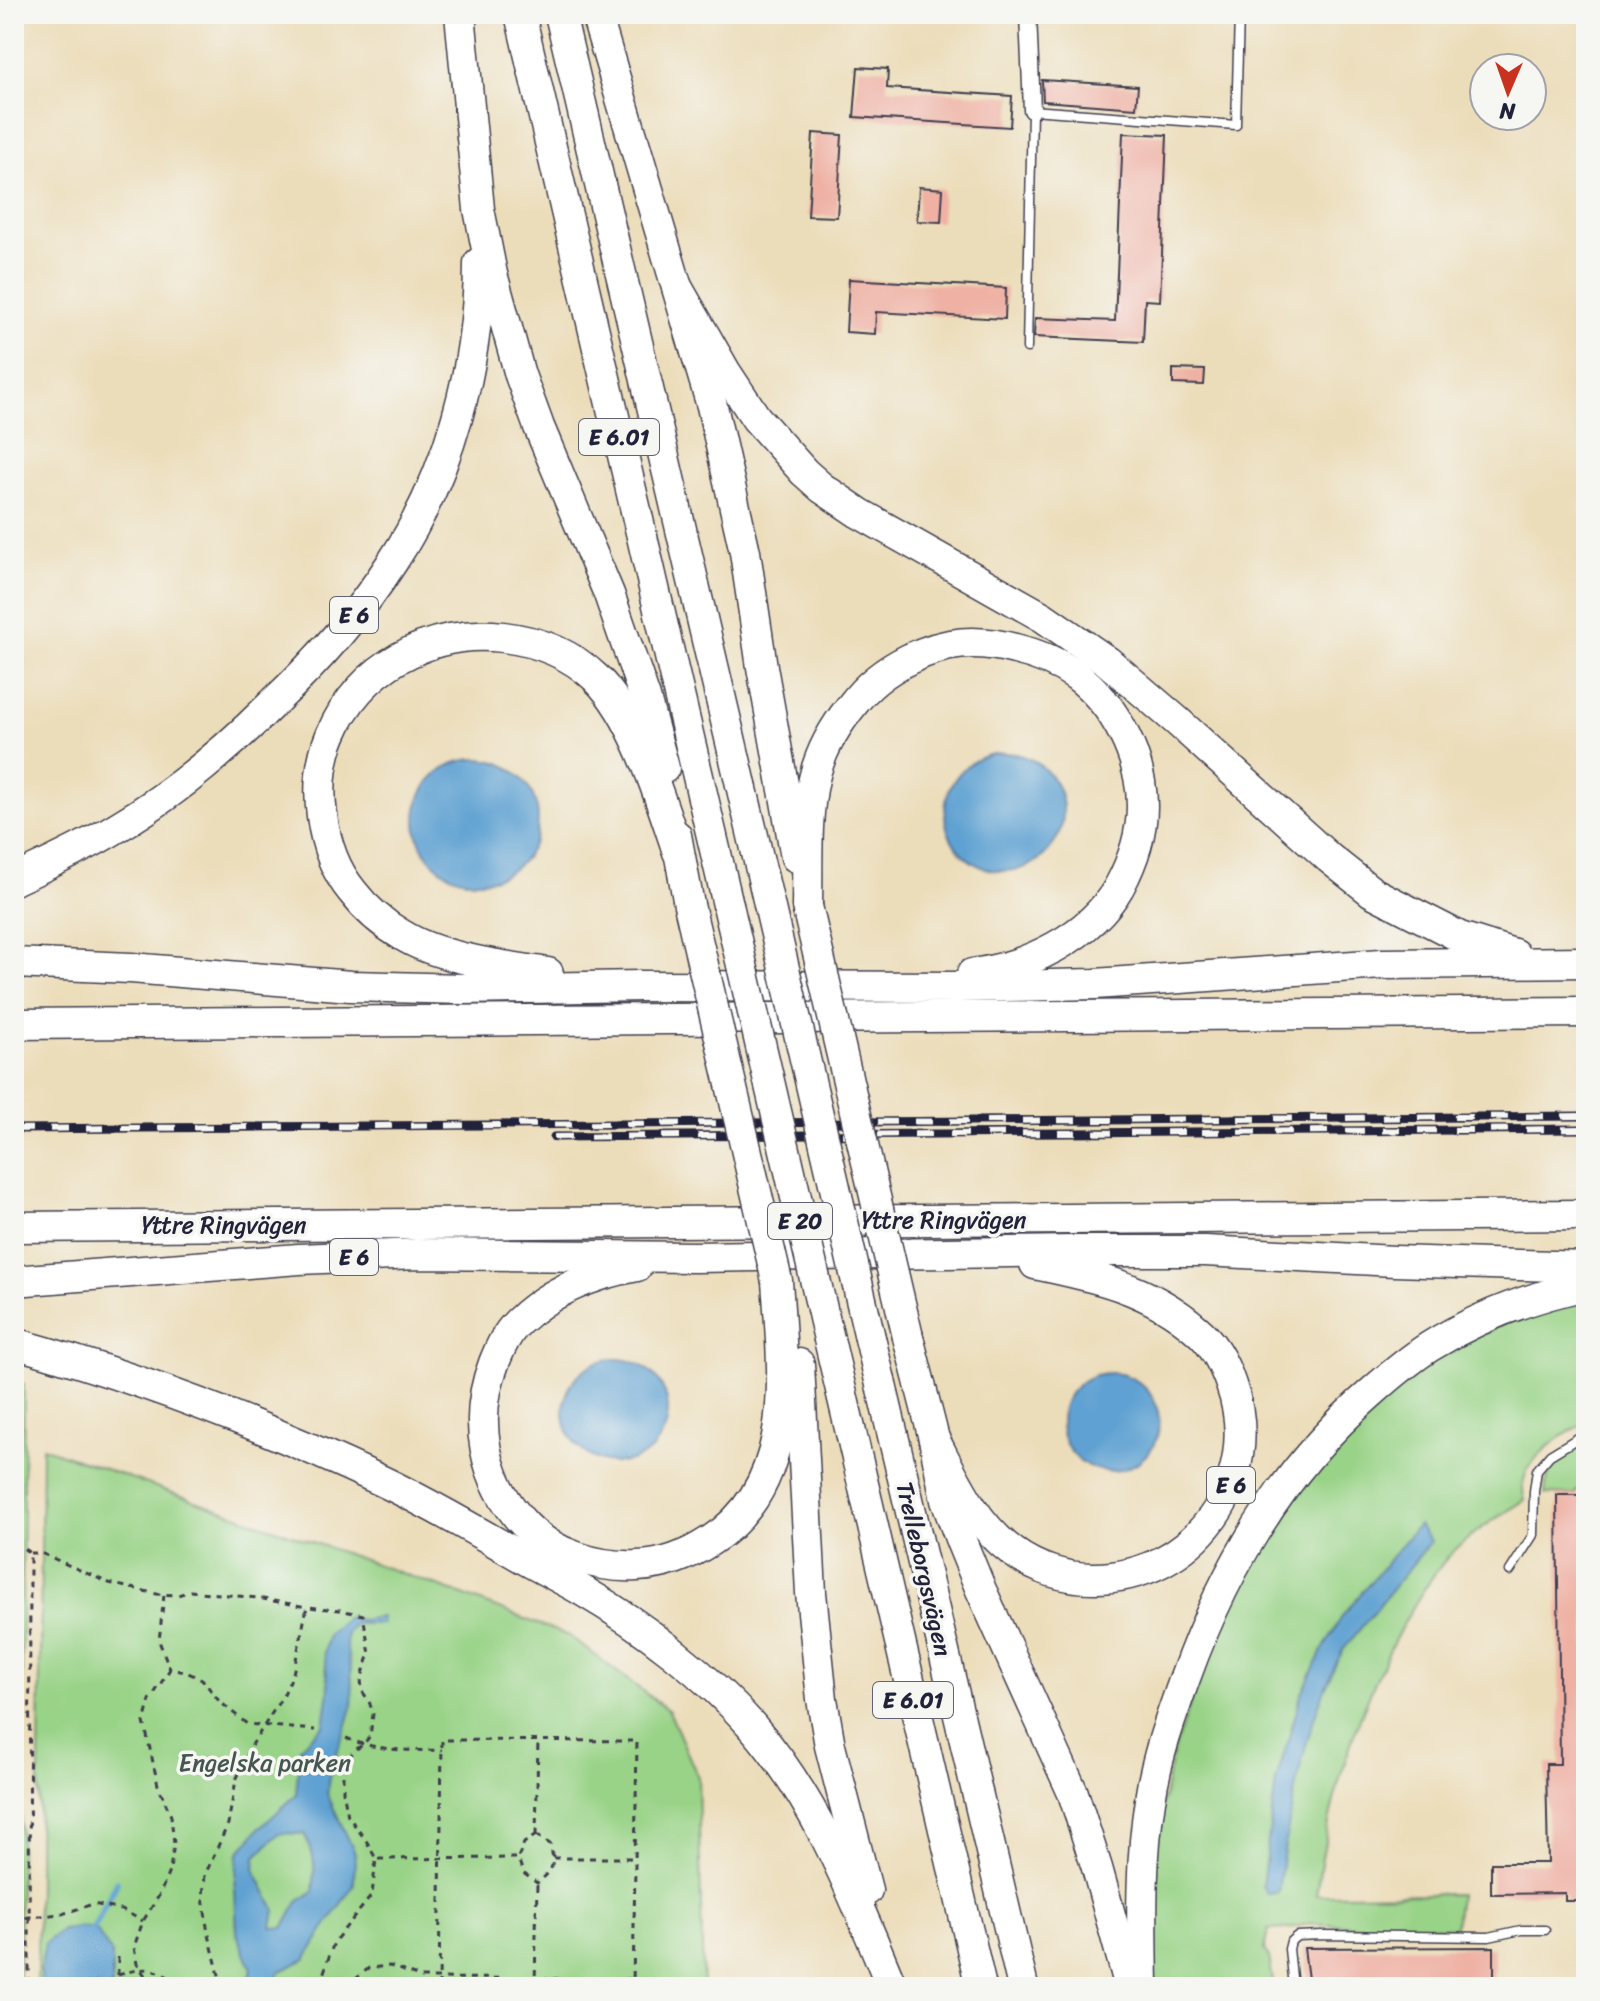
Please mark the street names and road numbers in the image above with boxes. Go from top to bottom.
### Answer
road number: E 6.01 [579,419,659,455]
road number: E 6 [330,597,378,633]
street label: Yttre Ringvägen [861,1199,1027,1241]
road number: E 20 [768,1203,832,1239]
street label: Yttre Ringvägen [141,1204,307,1246]
road number: E 6 [330,1239,378,1275]
road number: E 6 [1207,1467,1255,1503]
street label: Trelleborgsvägen [884,1478,964,1661]
road number: E 6.01 [873,1682,953,1718]

